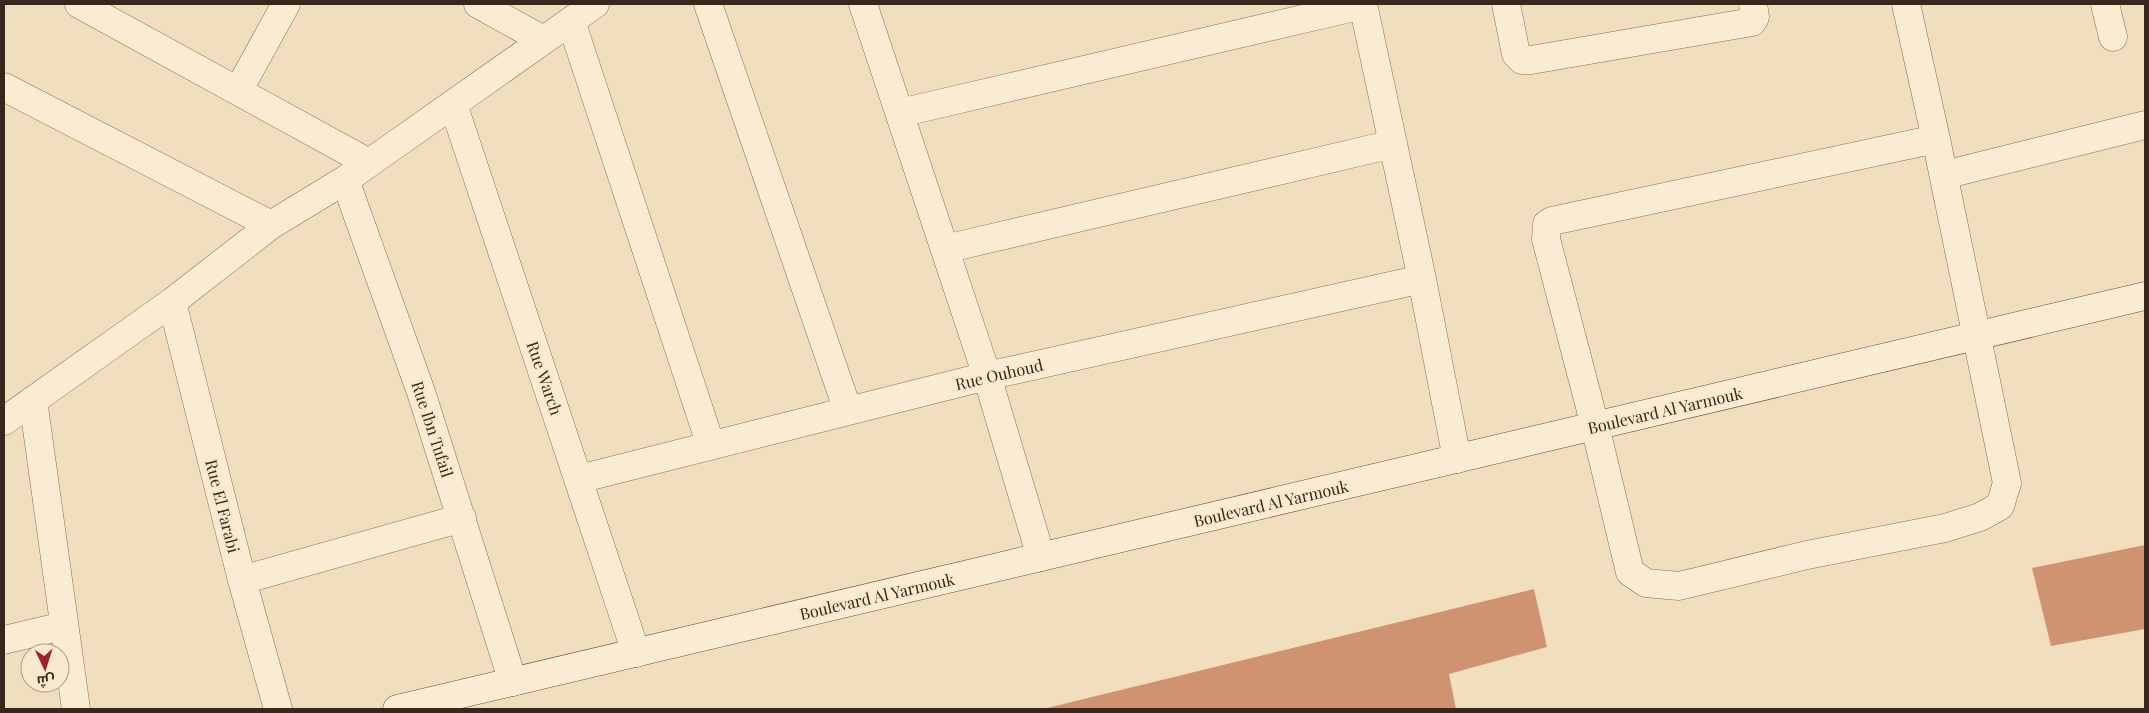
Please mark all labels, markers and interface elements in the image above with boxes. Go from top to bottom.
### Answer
street label: Rue Warch [523,338,568,418]
street label: Rue Ouhoud [953,354,1045,394]
street label: Rue Ibn Tufail [408,378,459,480]
street label: Boulevard Al Yarmouk [1585,382,1745,438]
street label: Rue El Farabi [201,457,245,555]
street label: Boulevard Al Yarmouk [1191,475,1351,531]
street label: Boulevard Al Yarmouk [797,568,957,624]
north arrow [20,643,70,693]
text: ش [36,671,56,692]

